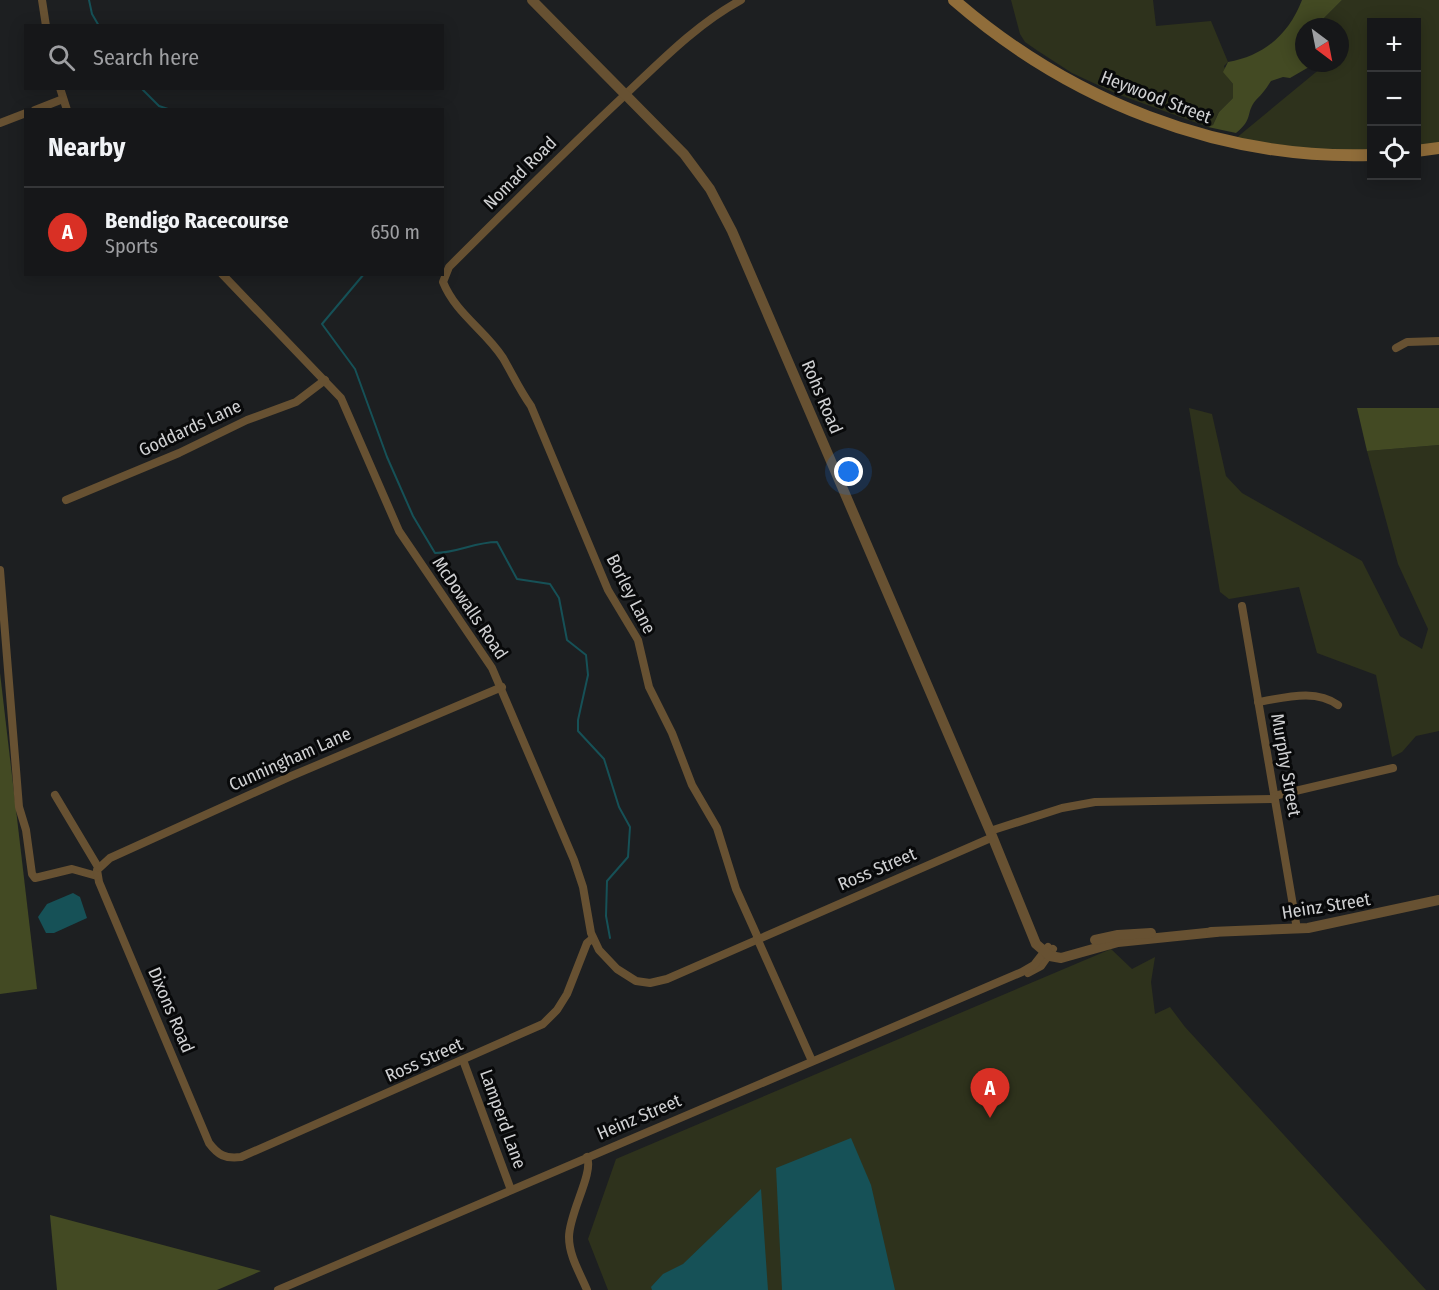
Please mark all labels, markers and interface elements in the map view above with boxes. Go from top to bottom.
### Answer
north arrow [1295,18,1349,72]
map controls [1367,18,1421,180]
button: + [1367,18,1421,72]
search box [24,24,444,90]
icon: search [45,41,78,74]
text: Search here [93,44,199,71]
street label: Heywood Street [1098,66,1214,128]
button: − [1367,72,1421,126]
button: locate [1367,126,1421,180]
text: Nearby [48,132,125,163]
street label: Nomad Road [479,132,561,214]
text: Bendigo Racecourse [105,207,289,234]
text: A [62,220,73,244]
text: 650 m [371,220,420,244]
text: Sports [105,234,158,258]
street label: Rohs Road [797,357,847,437]
street label: Goddards Lane [135,395,245,461]
your location [834,457,863,486]
street label: Borley Lane [602,551,660,638]
street label: McDowalls Road [428,552,512,664]
street label: Murphy Street [1266,712,1306,818]
street label: Cunningham Lane [226,722,354,796]
street label: Ross Street [835,843,919,895]
street label: Heinz Street [1280,888,1372,924]
street label: Dixons Road [143,964,199,1056]
street label: Ross Street [382,1033,466,1087]
street label: Lamperd Lane [475,1067,531,1172]
pin: A [970,1068,1010,1118]
street label: Heinz Street [594,1089,685,1145]

